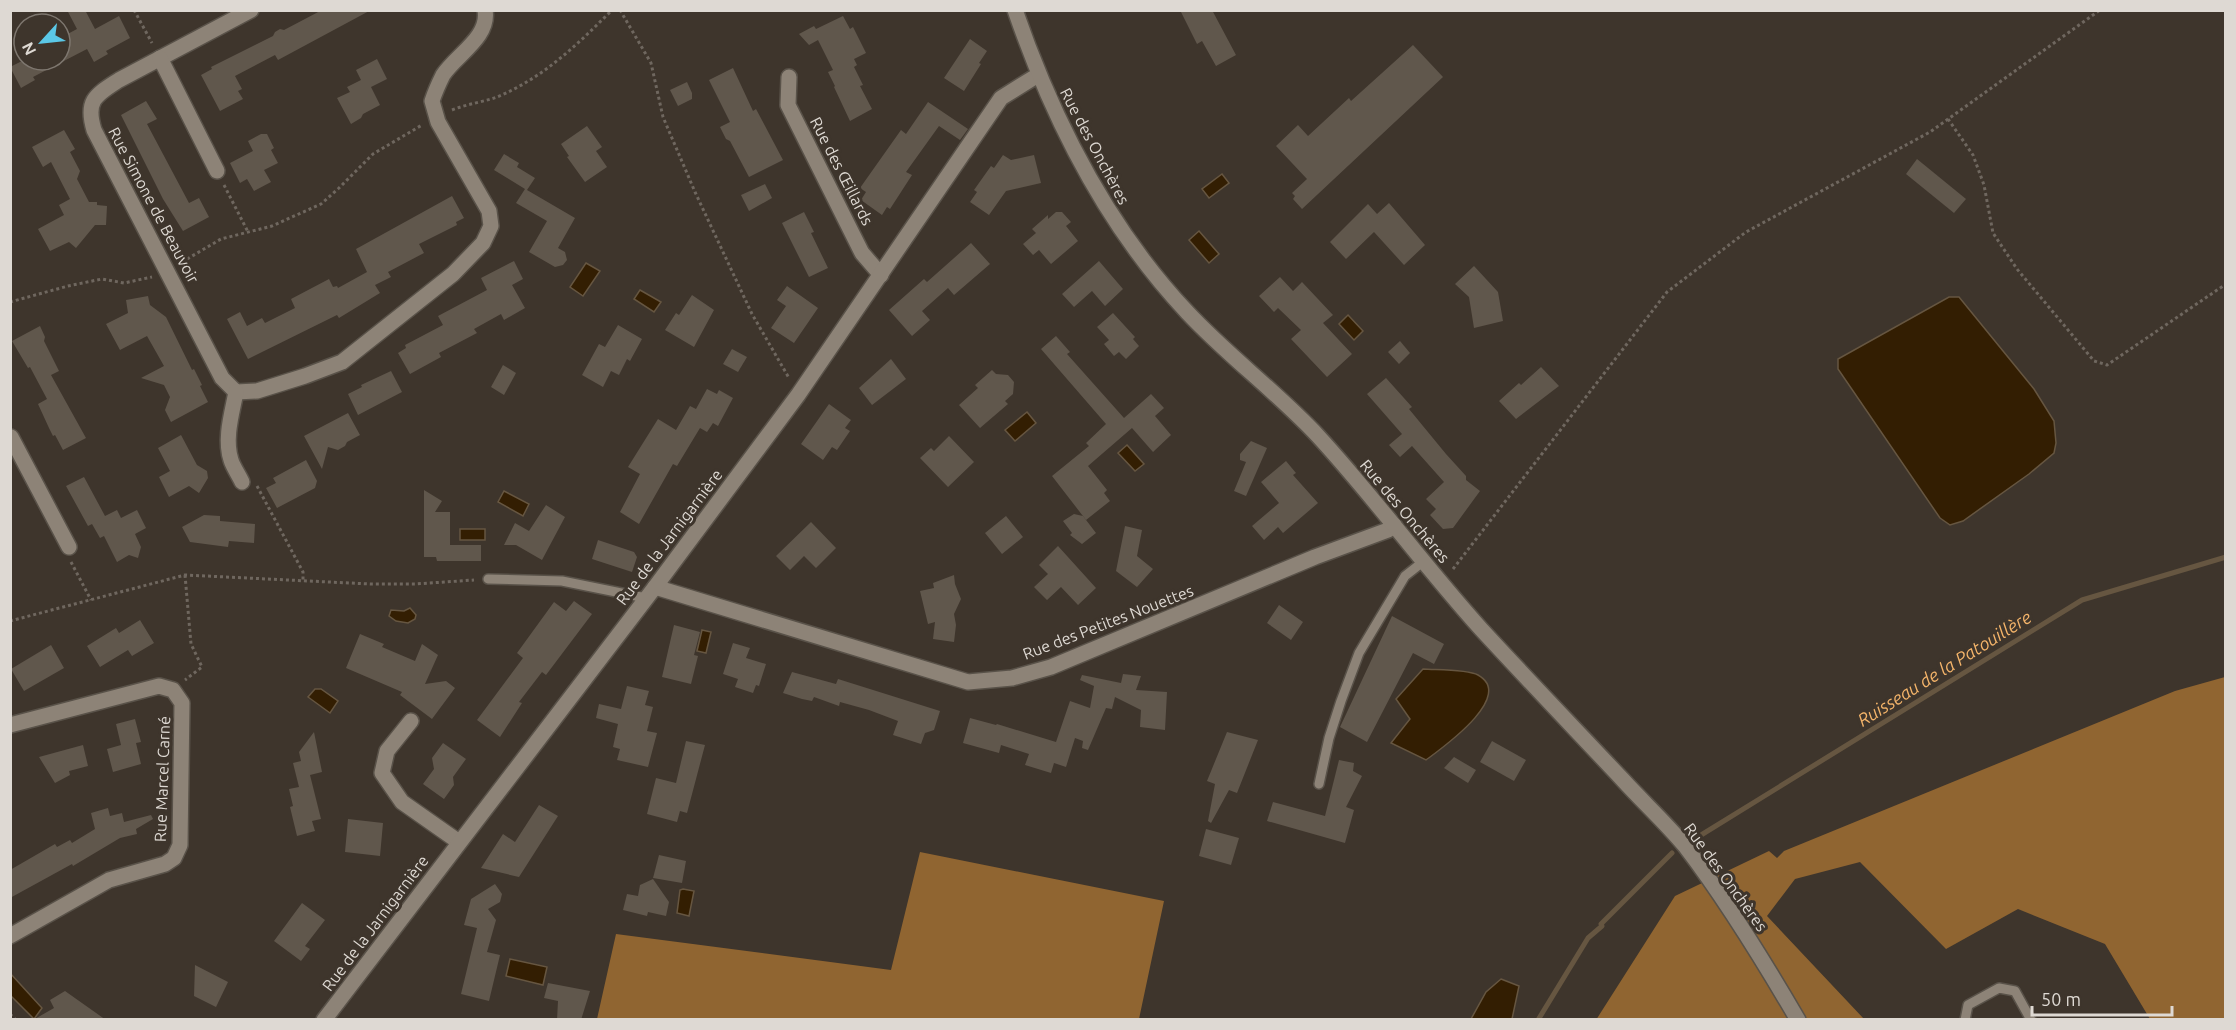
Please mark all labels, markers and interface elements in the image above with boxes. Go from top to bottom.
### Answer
north arrow [12,12,72,72]
text: N [18,39,39,58]
street label: Rue des Onchères [1057,85,1133,207]
street label: Rue des Œillards [807,114,877,228]
street label: Rue Simone de Beauvoir [105,124,203,286]
street label: Rue des Onchères [1357,456,1453,566]
street label: Rue de la Jarnigarnière [612,466,726,608]
street label: Rue des Petites Nouettes [1020,581,1196,663]
water label: Ruisseau de la Patouillère [1853,606,2035,730]
street label: Rue Marcel Carné [151,716,173,842]
street label: Rue des Onchères [1681,819,1771,935]
street label: Rue de la Jarnigarnière [318,852,432,994]
scale bar [2032,979,2172,1017]
text: 50 m [2041,989,2081,1009]

